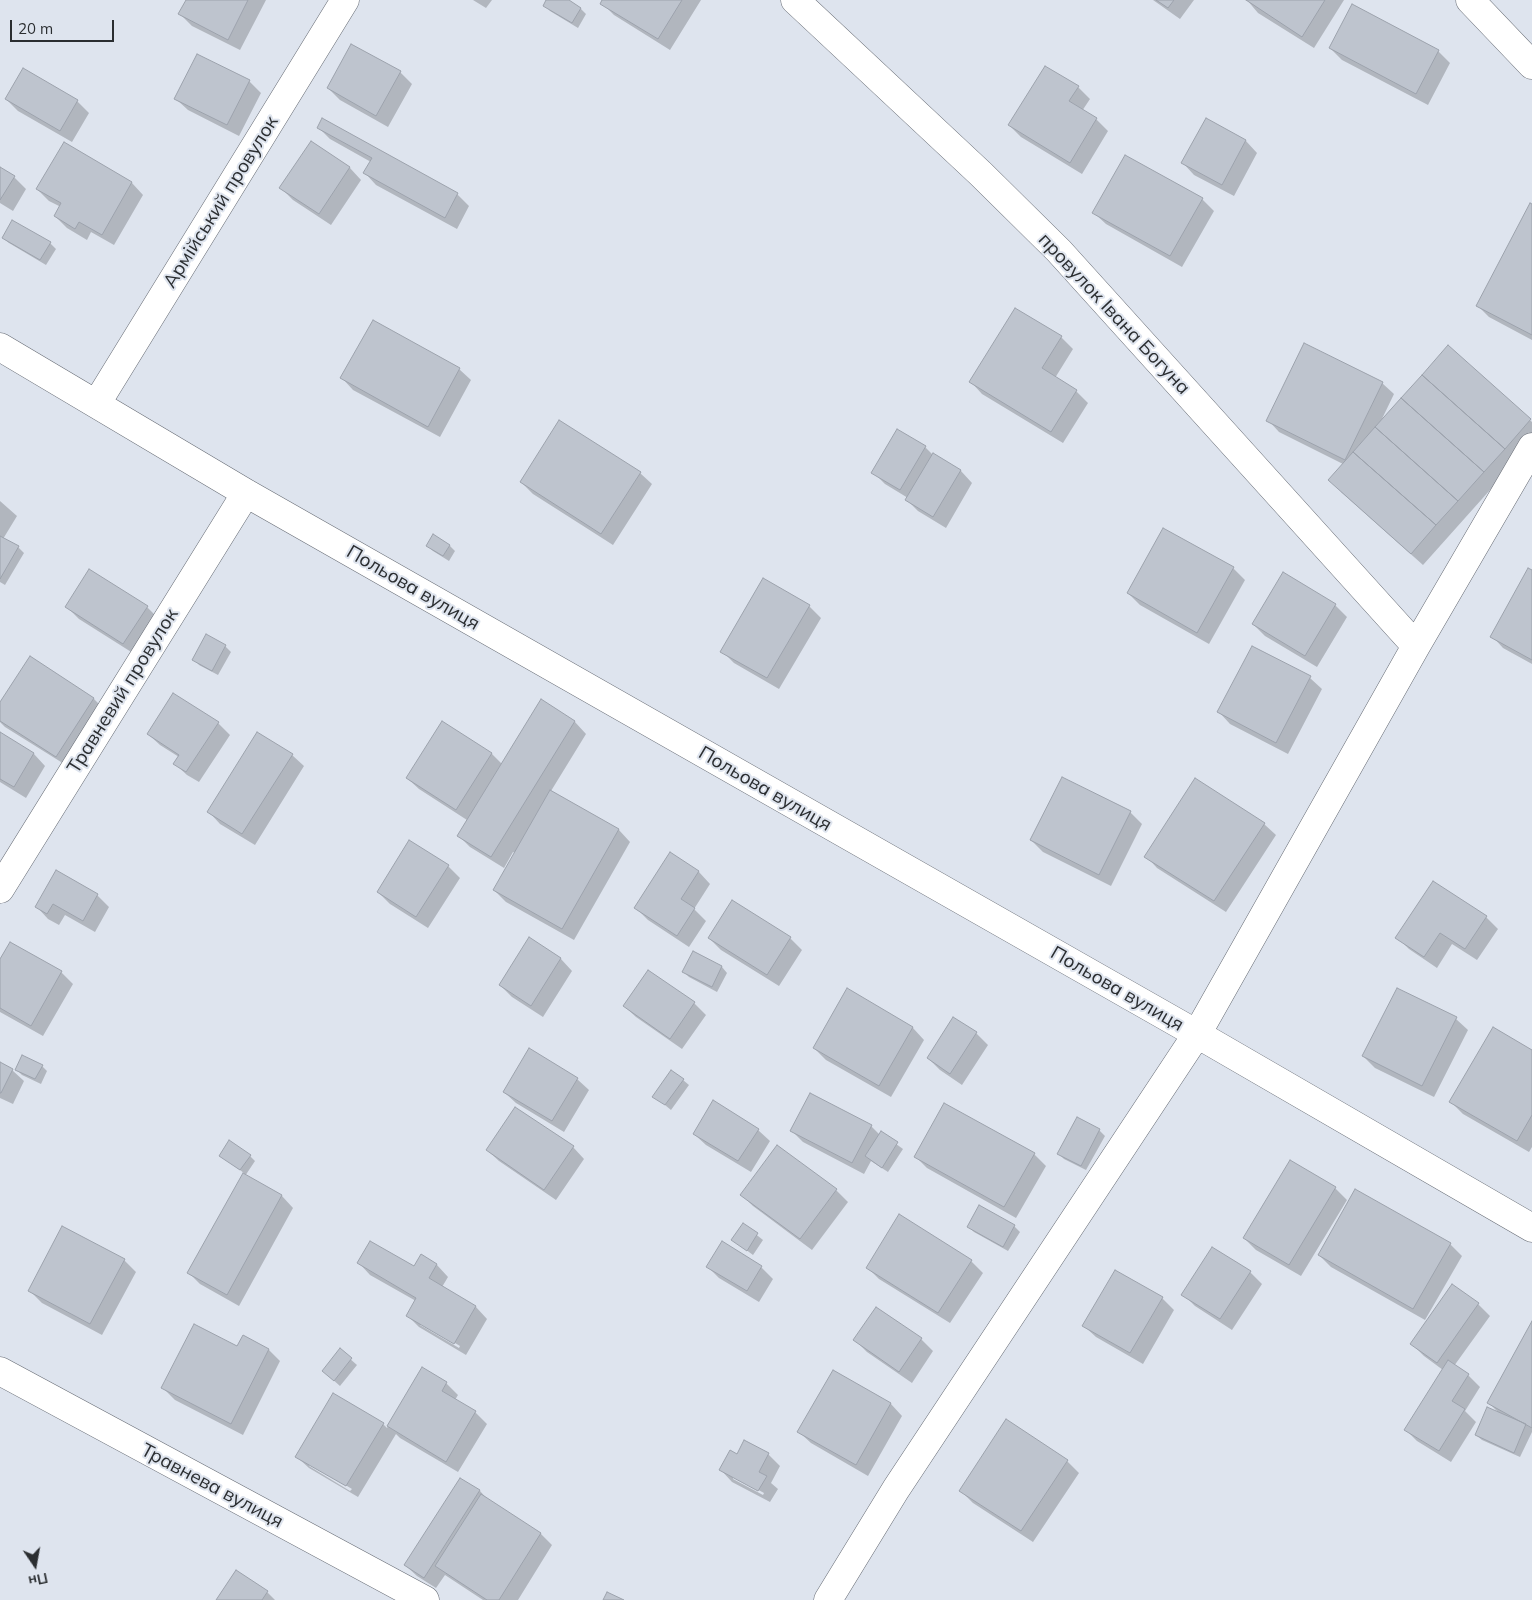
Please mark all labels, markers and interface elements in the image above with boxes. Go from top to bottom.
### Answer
scale bar [12,10,116,42]
text: 20 m [18,19,53,38]
street label: Армійський провулок [159,112,283,292]
street label: провулок Івана Богуна [1033,229,1195,399]
street label: Польова вулиця [342,541,484,635]
street label: Травневий провулок [63,604,183,778]
street label: Польова вулиця [694,742,836,836]
street label: Польова вулиця [1046,942,1188,1036]
street label: Травнева вулиця [137,1439,287,1533]
north arrow [10,1540,60,1590]
text: Пн [27,1569,50,1590]

